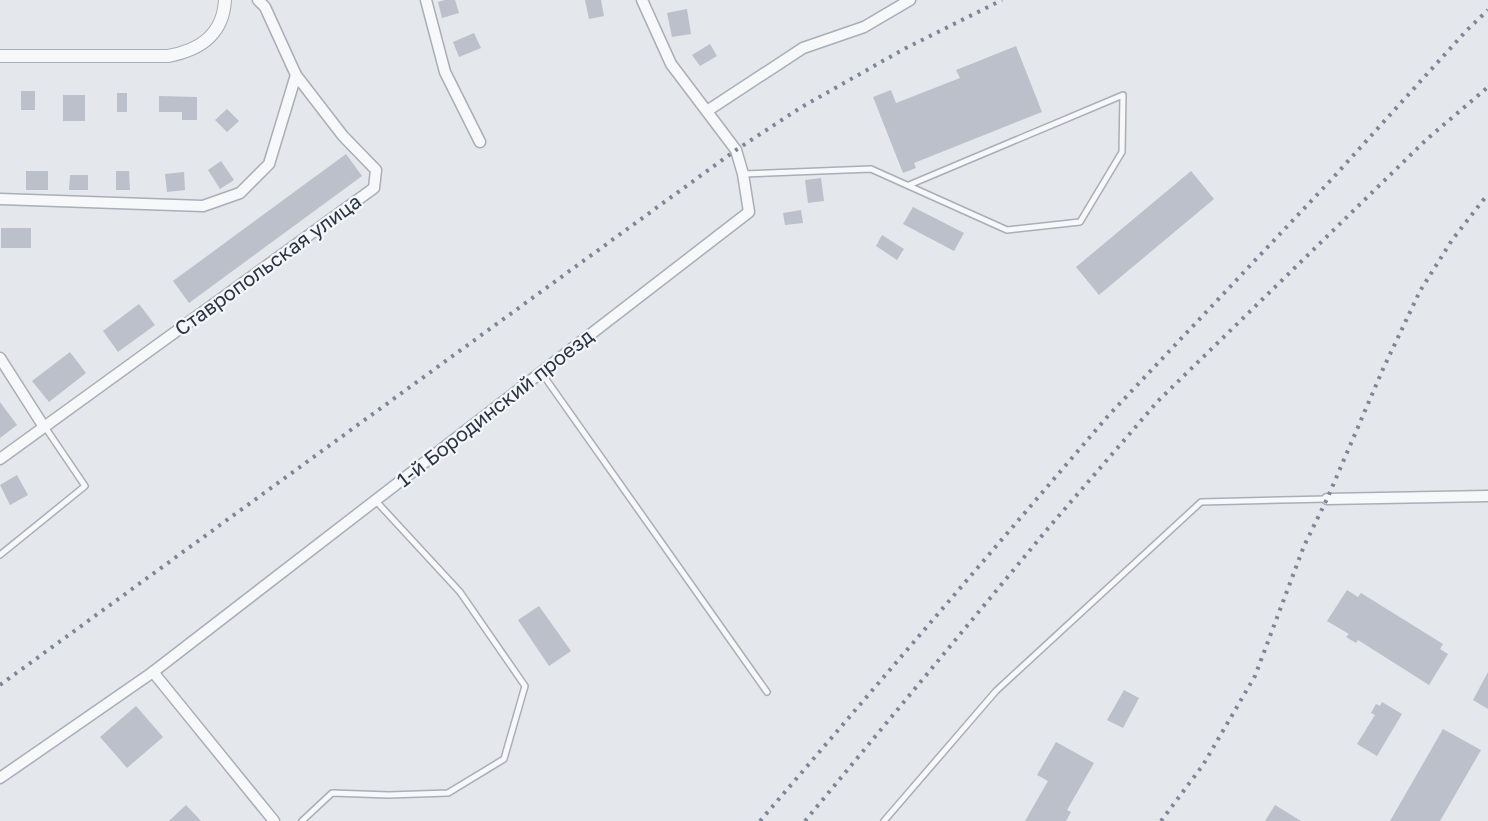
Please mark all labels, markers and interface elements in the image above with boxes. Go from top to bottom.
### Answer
street label: Ставропольская улица [170,188,365,340]
street label: 1-й Бородинский проезд [391,323,597,491]

